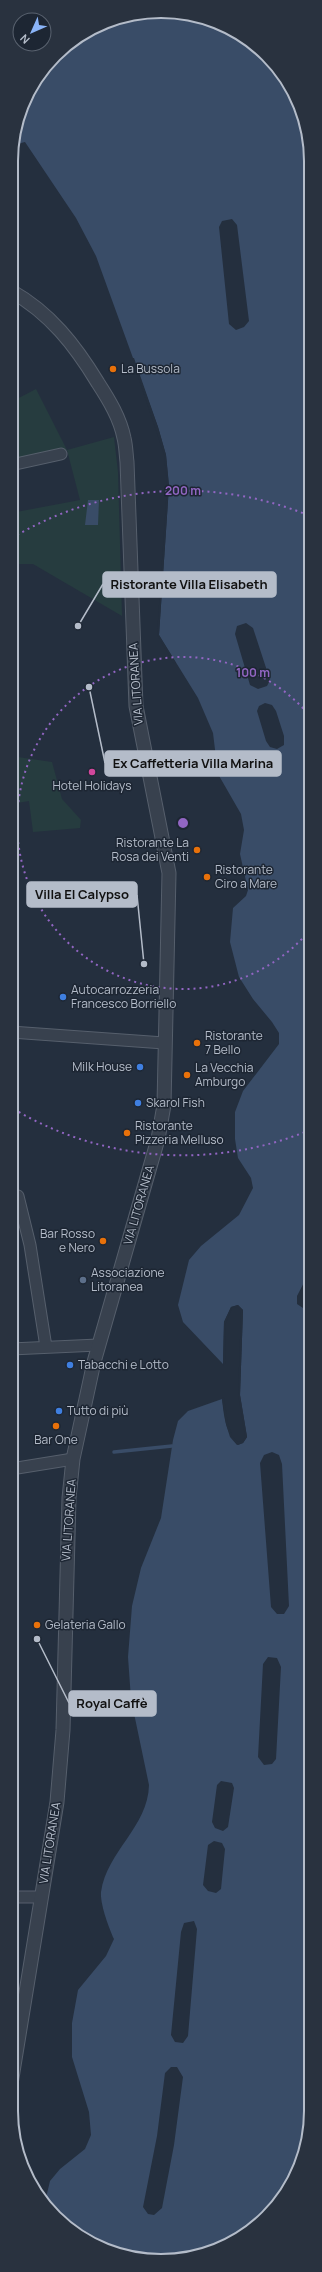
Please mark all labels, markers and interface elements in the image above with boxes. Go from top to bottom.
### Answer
north arrow [12,12,52,52]
text: N [16,31,33,48]
place label: La Bussola [121,360,180,377]
marker: La Bussola [108,364,118,374]
text: 200 m [165,482,201,499]
callout: Ristorante Villa Elisabeth [103,572,276,597]
text: Ristorante Villa Elisabeth [110,575,268,593]
street label: VIA LITORANEA [124,642,147,726]
text: 100 m [236,664,270,681]
callout: Ex Caffetteria Villa Marina [105,751,281,776]
text: Ex Caffetteria Villa Marina [113,754,273,772]
marker: Hotel Holidays [87,767,97,777]
place label: Hotel Holidays [52,777,132,794]
centre of rings [176,816,190,830]
place label: Ristorante La Rosa dei Venti [112,834,189,865]
marker: Ristorante La Rosa dei Venti [192,845,202,855]
place label: Ristorante Ciro a Mare [215,861,277,892]
marker: Ristorante Ciro a Mare [202,872,212,882]
callout: Villa El Calypso [27,882,137,907]
text: Villa El Calypso [35,885,129,903]
place label: Autocarrozzeria Francesco Borriello [71,981,176,1012]
marker: Autocarrozzeria Francesco Borriello [58,992,68,1002]
place label: Ristorante 7 Bello [205,1027,263,1058]
marker: Ristorante 7 Bello [192,1038,202,1048]
place label: Milk House [72,1058,132,1075]
place label: La Vecchia Amburgo [195,1059,253,1090]
marker: Milk House [135,1062,145,1072]
marker: La Vecchia Amburgo [182,1070,192,1080]
place label: Skarol Fish [146,1094,205,1111]
marker: Skarol Fish [133,1098,143,1108]
place label: Ristorante Pizzeria Melluso [135,1117,224,1148]
marker: Ristorante Pizzeria Melluso [122,1128,132,1138]
street label: VIA LITORANEA [119,1162,158,1247]
place label: Bar Rosso e Nero [40,1225,95,1256]
marker: Bar Rosso e Nero [98,1236,108,1246]
place label: Associazione Litoranea [91,1264,165,1295]
marker: Associazione Litoranea [78,1275,88,1285]
place label: Tabacchi e Lotto [78,1356,169,1373]
marker: Tabacchi e Lotto [65,1360,75,1370]
place label: Tutto di più [67,1402,128,1419]
marker: Tutto di più [54,1406,64,1416]
marker: Bar One [51,1421,61,1431]
place label: Bar One [34,1431,78,1448]
street label: VIA LITORANEA [57,1478,80,1562]
place label: Gelateria Gallo [45,1616,126,1633]
marker: Gelateria Gallo [32,1620,42,1630]
callout: Royal Caffè [69,1691,156,1716]
text: Royal Caffè [76,1694,148,1712]
street label: VIA LITORANEA [35,1800,64,1885]

